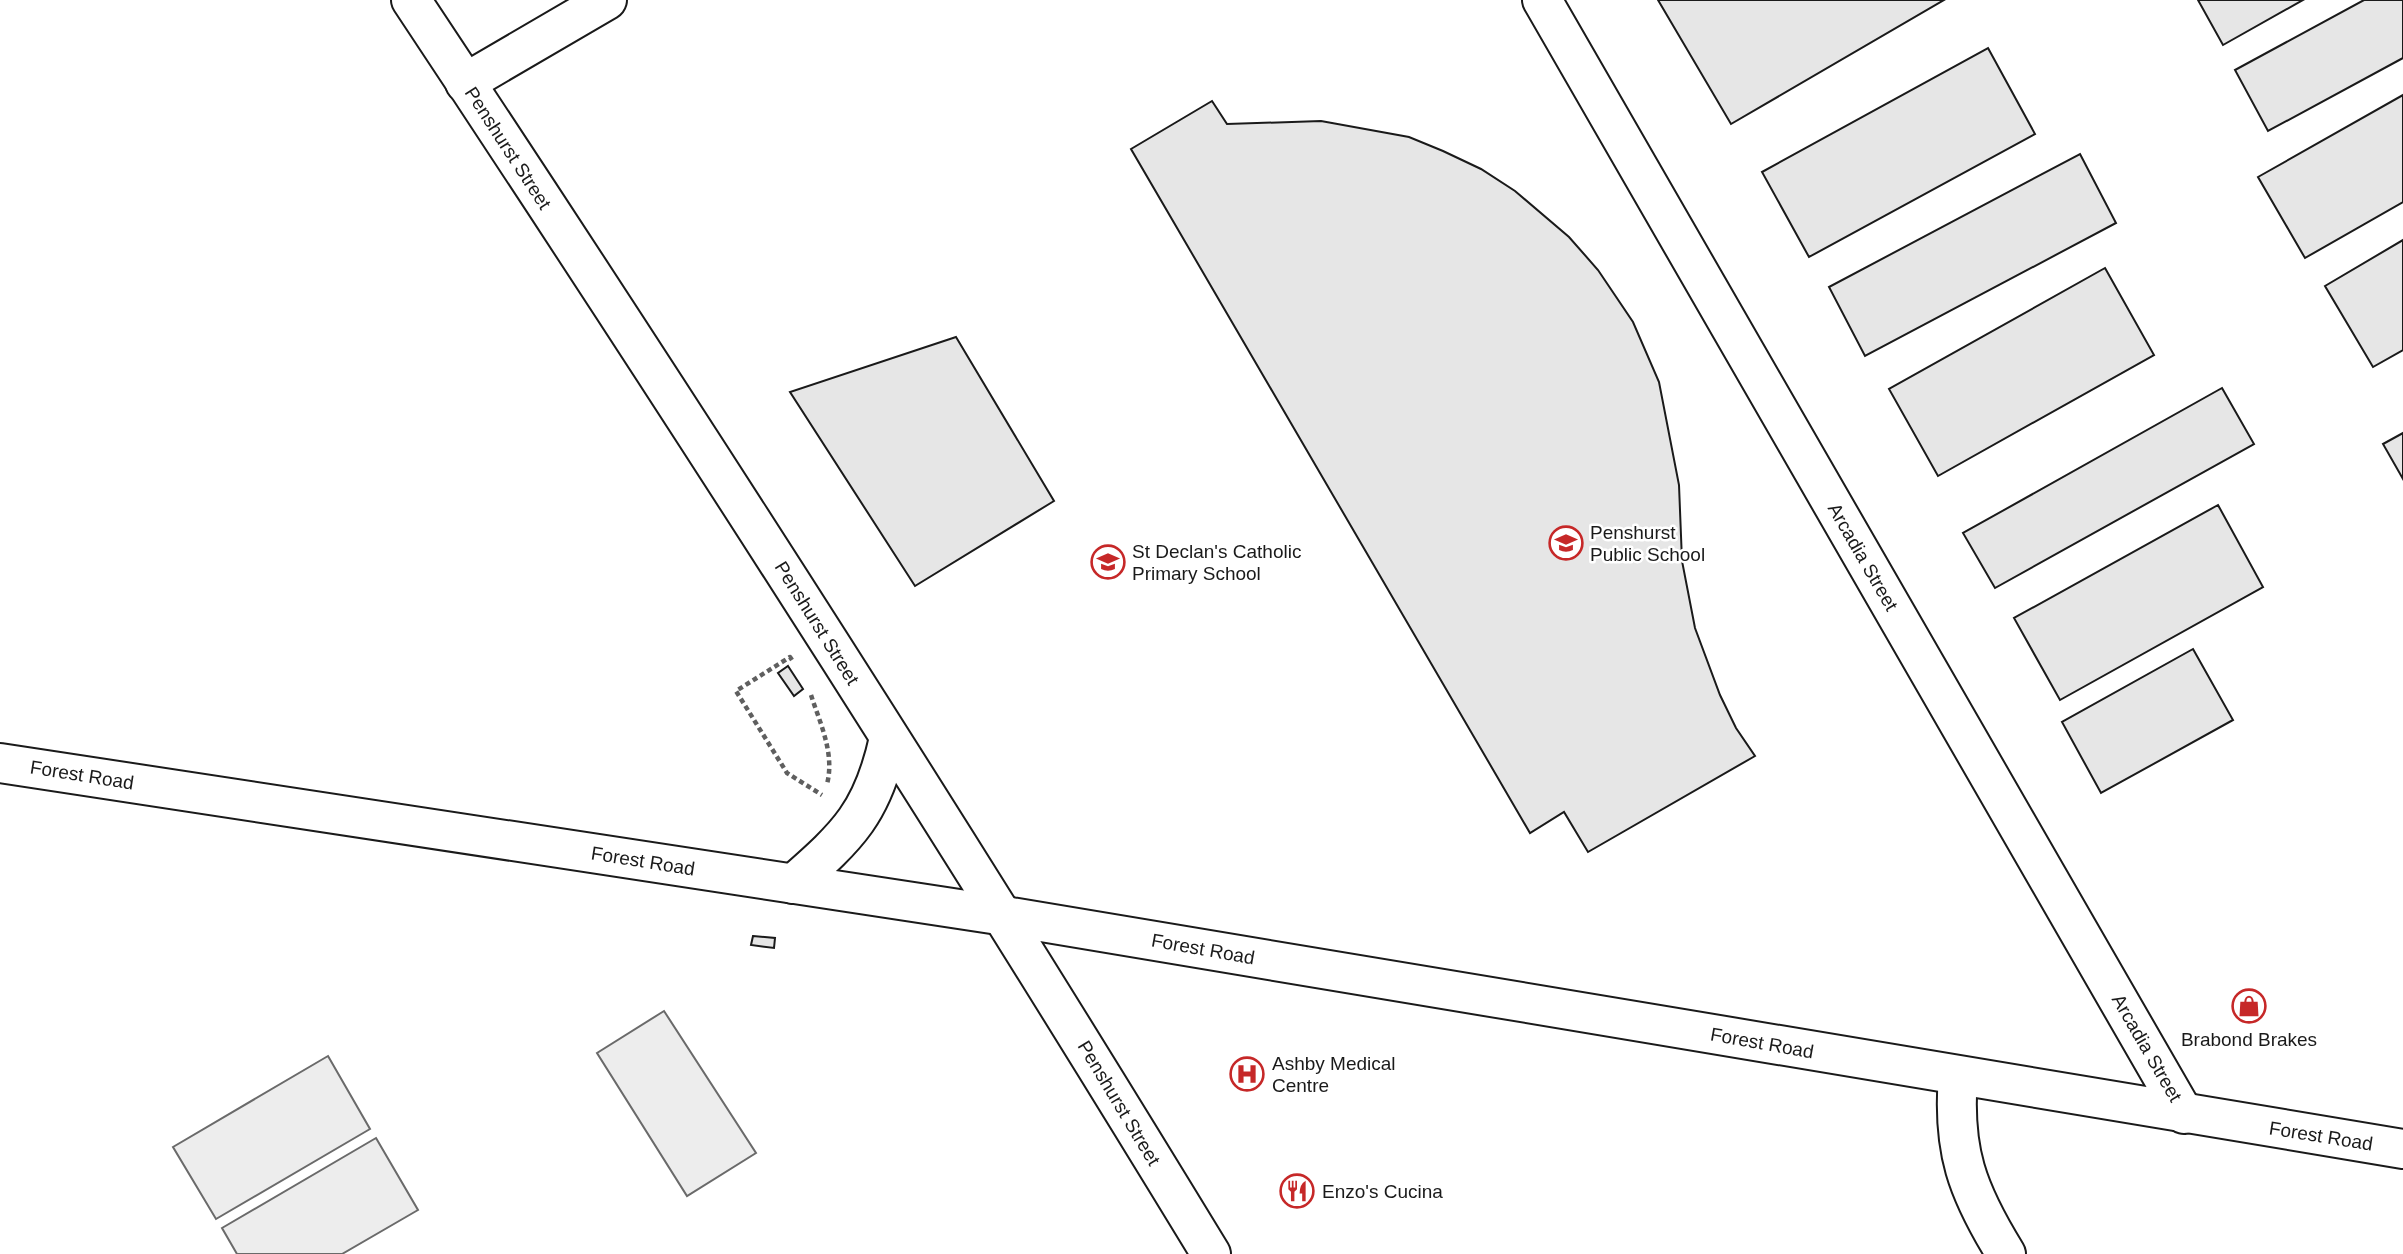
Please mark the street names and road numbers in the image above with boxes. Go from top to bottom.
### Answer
street label: Penshurst Street [461,83,556,214]
street label: Arcadia Street [1824,500,1903,615]
street label: Penshurst Street [771,557,864,689]
street label: Forest Road [29,756,135,794]
street label: Forest Road [590,842,696,880]
street label: Forest Road [1150,930,1256,968]
street label: Arcadia Street [2108,991,2187,1106]
street label: Forest Road [1709,1024,1815,1062]
street label: Penshurst Street [1074,1037,1165,1170]
street label: Forest Road [2268,1117,2374,1155]

